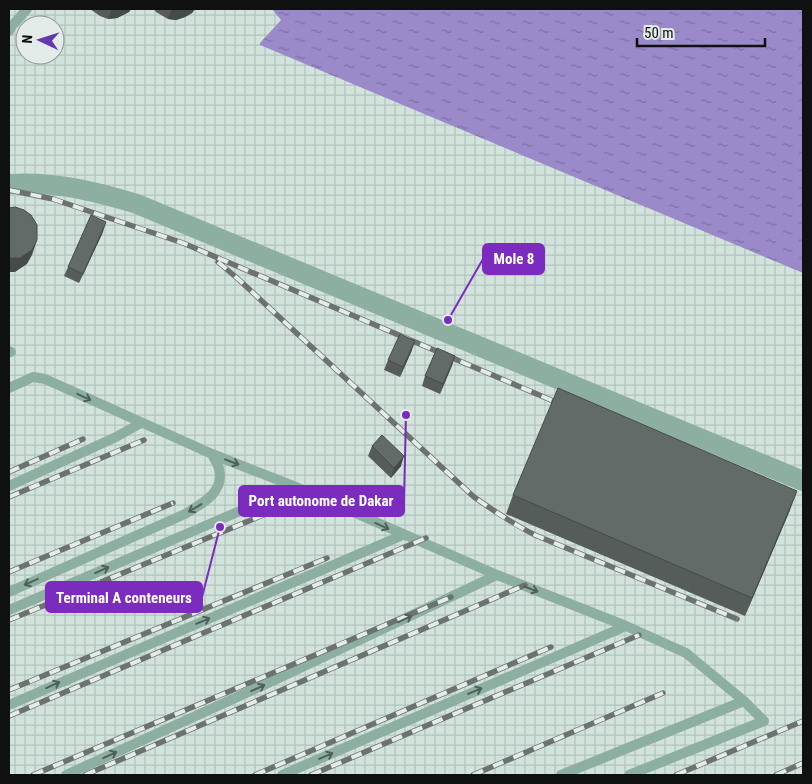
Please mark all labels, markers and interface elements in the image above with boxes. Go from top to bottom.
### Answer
north arrow [15,15,65,65]
scale bar [637,15,764,47]
text: 50 m [644,24,674,42]
text: N [19,34,35,44]
callout: Mole 8 [483,244,544,274]
text: Mole 8 [494,250,534,268]
one-way arrow [76,392,91,402]
one-way arrow [224,458,240,467]
callout: Port autonome de Dakar [239,486,404,516]
text: Port autonome de Dakar [249,492,394,510]
one-way arrow [189,503,203,513]
one-way arrow [374,521,389,531]
one-way arrow [94,564,109,574]
one-way arrow [24,578,39,588]
callout: Terminal A conteneurs [46,582,202,612]
one-way arrow [523,585,539,594]
text: Terminal A conteneurs [56,589,192,607]
one-way arrow [397,614,412,623]
one-way arrow [195,616,210,625]
one-way arrow [45,680,60,690]
one-way arrow [250,682,265,692]
one-way arrow [467,686,482,696]
one-way arrow [102,750,117,759]
one-way arrow [318,750,333,760]

